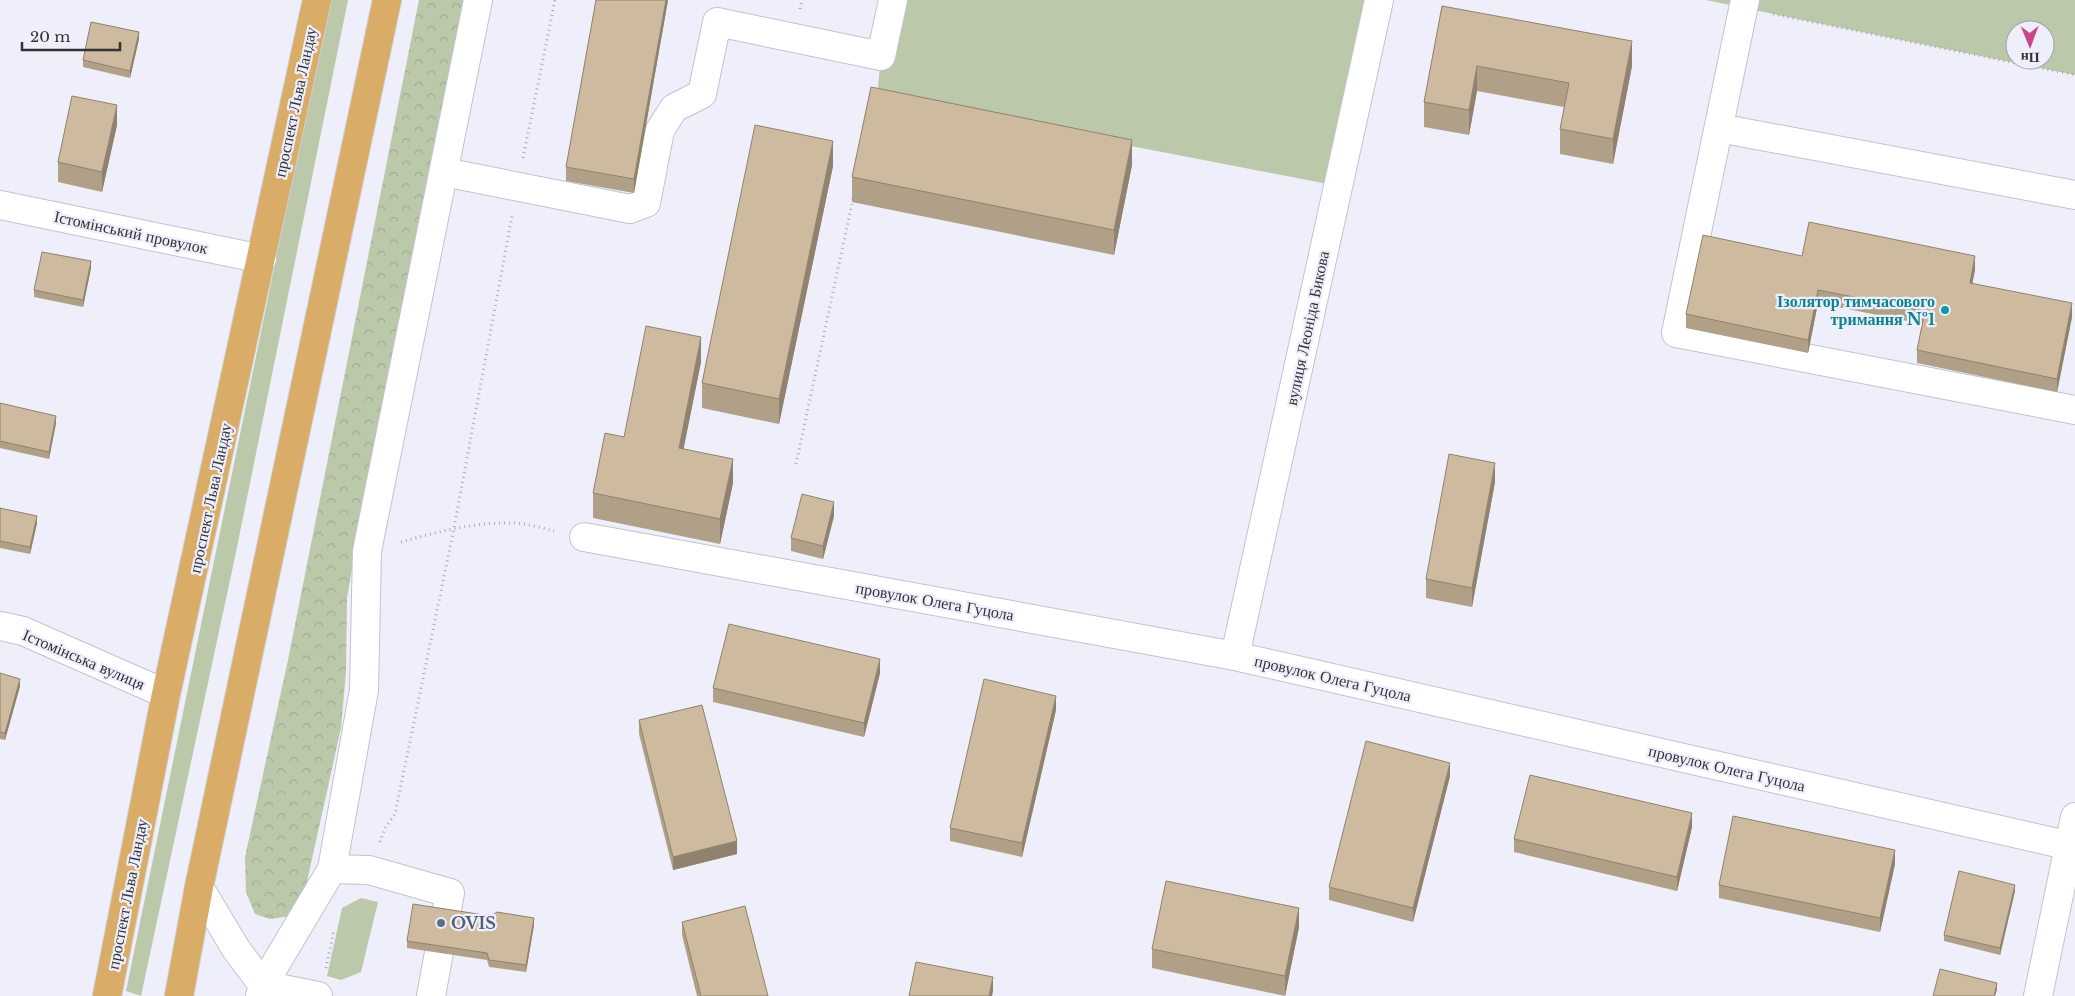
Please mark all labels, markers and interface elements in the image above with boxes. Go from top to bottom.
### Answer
scale bar [22,20,120,52]
north arrow [2005,20,2055,70]
street label: проспект Льва Ландау [269,25,321,179]
text: 20 m [30,27,70,46]
text: Пн [2021,49,2040,67]
street label: Істомінський провулок [52,206,210,258]
street label: вулиця Леоніда Бикова [1281,249,1333,407]
place label: Ізолятор тимчасового тримання №1 [1777,291,1935,329]
marker: Ізолятор тимчасового тримання №1 [1939,304,1951,316]
street label: проспект Льва Ландау [184,421,236,575]
street label: провулок Олега Гуцола [854,577,1016,625]
street label: Істомінська вулиця [20,624,149,694]
street label: провулок Олега Гуцола [1253,650,1413,706]
street label: провулок Олега Гуцола [1647,740,1807,796]
street label: проспект Льва Ландау [103,817,151,971]
place label: OVIS [451,913,496,933]
marker: OVIS [435,917,447,929]

